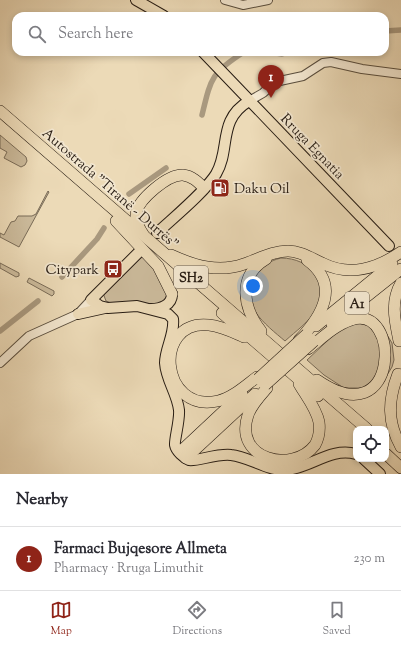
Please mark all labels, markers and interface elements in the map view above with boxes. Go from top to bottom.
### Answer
search box [12,12,389,56]
icon: search [26,23,48,45]
text: Search here [58,24,133,45]
pin: 1 [258,65,284,98]
street label: Rruga Egnatia [275,110,348,185]
street label: Autostrada "Tiranë - Durrës" [37,124,182,255]
fuel station icon: Daku Oil [209,177,231,199]
place label: Daku Oil [234,180,290,200]
bus stop icon: Citypark [102,258,124,280]
place label: Citypark [45,261,99,281]
road number: SH2 [174,266,208,288]
your location [243,276,263,296]
road number: A1 [345,292,369,314]
map controls [353,426,389,462]
button: locate [353,426,389,462]
text: Nearby [16,488,68,512]
text: Farmaci Bujqesore Allmeta [54,539,227,560]
text: 1 [27,550,31,568]
text: 230 m [353,550,385,568]
text: Pharmacy · Rruga Limuthit [54,560,203,578]
tab: Map [50,599,72,639]
tab: Directions [173,599,222,639]
tab: Saved [323,599,351,639]

